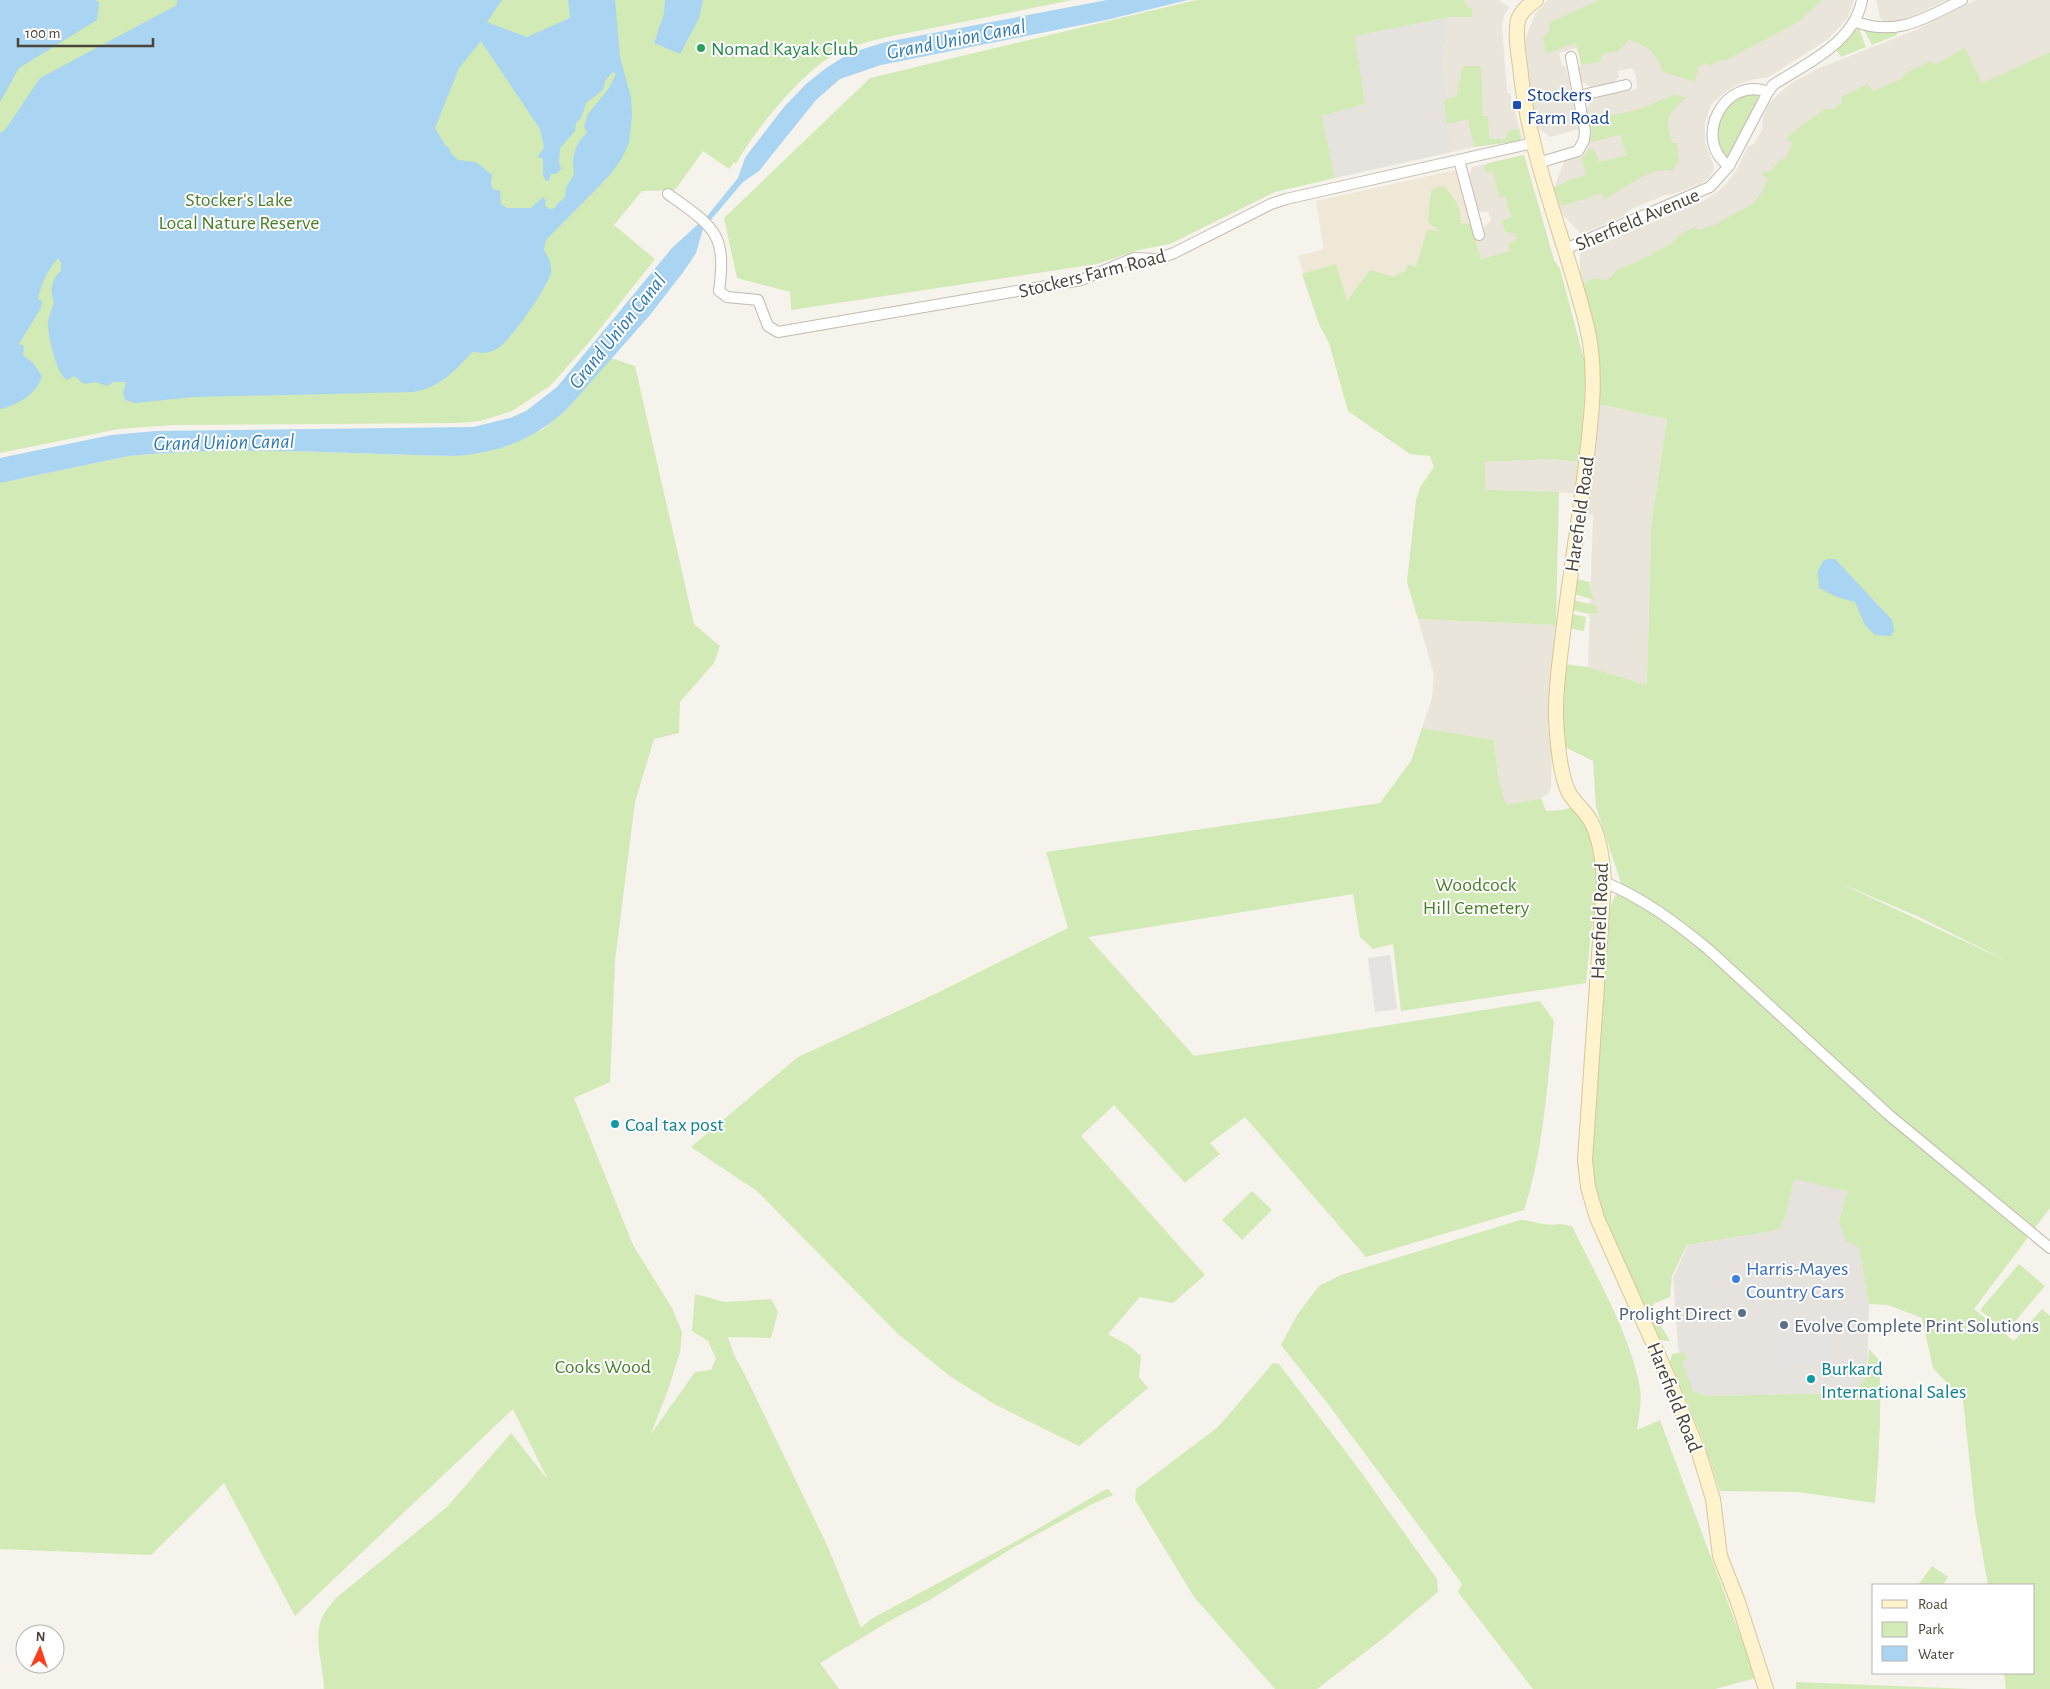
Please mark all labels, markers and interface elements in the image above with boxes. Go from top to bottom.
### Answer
scale bar [18,15,152,47]
water label: Grand Union Canal [885,16,1027,63]
text: 100 m [25,26,60,41]
place label: Nomad Kayak Club [711,39,858,59]
marker: Nomad Kayak Club [695,42,707,54]
place label: Stockers Farm Road [1527,85,1610,128]
marker: Stockers Farm Road [1511,99,1523,111]
street label: Sherfield Avenue [1572,185,1702,255]
park label: Stocker's Lake Local Nature Reserve [159,190,320,233]
street label: Stockers Farm Road [1017,246,1168,302]
water label: Grand Union Canal [565,270,670,393]
water label: Grand Union Canal [153,431,295,454]
street label: Harefield Road [1562,455,1598,573]
street label: Harefield Road [1588,862,1612,980]
park label: Woodcock Hill Cemetery [1423,875,1530,918]
place label: Coal tax post [625,1115,724,1135]
marker: Coal tax post [609,1118,621,1130]
place label: Harris-Mayes Country Cars [1746,1259,1848,1302]
marker: Harris-Mayes Country Cars [1730,1273,1742,1285]
place label: Prolight Direct [1619,1304,1733,1324]
marker: Prolight Direct [1736,1307,1748,1319]
place label: Evolve Complete Print Solutions [1794,1316,2039,1336]
marker: Evolve Complete Print Solutions [1778,1319,1790,1331]
street label: Harefield Road [1643,1340,1705,1455]
park label: Cooks Wood [555,1357,651,1377]
place label: Burkard International Sales [1821,1359,1966,1402]
marker: Burkard International Sales [1805,1373,1817,1385]
legend [1872,1584,2035,1674]
text: Road [1918,1597,1948,1612]
text: Park [1918,1622,1944,1637]
north arrow [15,1624,65,1674]
text: N [35,1630,46,1644]
text: Water [1918,1647,1954,1662]

